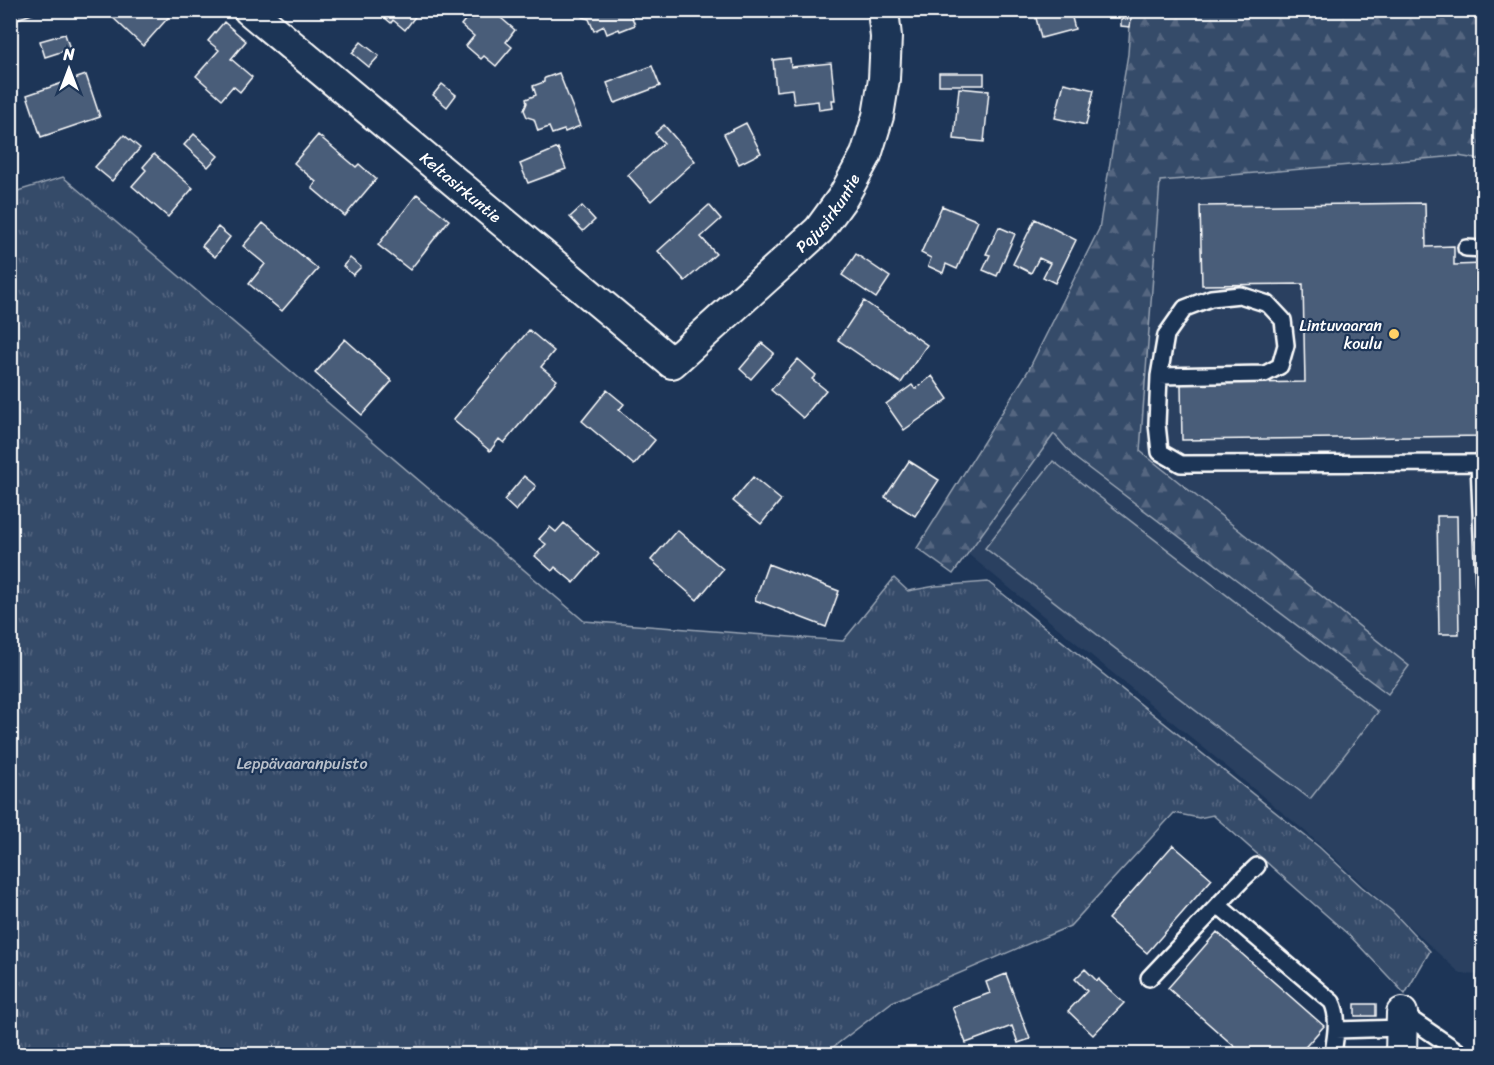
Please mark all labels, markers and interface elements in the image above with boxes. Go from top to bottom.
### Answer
north arrow [39,39,99,99]
text: N [62,40,75,69]
street label: Keltasirkuntie [413,144,508,231]
street label: Pajusirkuntie [789,168,868,260]
place label: Lintuvaaran koulu [1299,311,1382,358]
marker: Lintuvaaran koulu [1387,327,1401,341]
park label: Leppävaaranpuisto [236,749,368,778]

